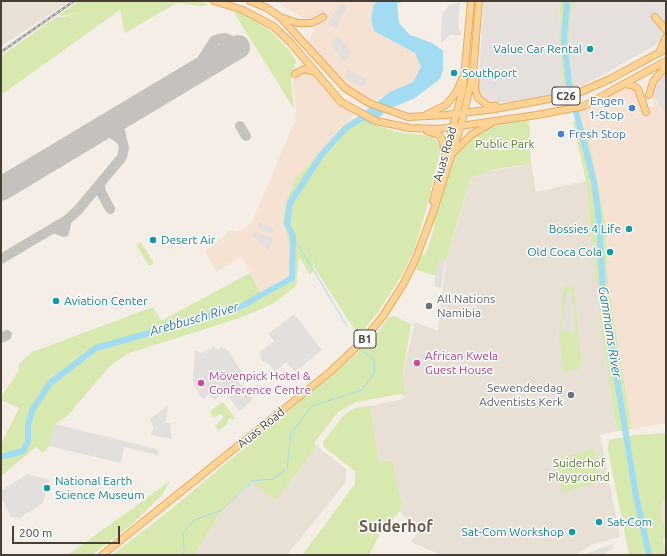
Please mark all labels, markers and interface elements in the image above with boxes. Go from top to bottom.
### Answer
place label: Value Car Rental [493,42,582,56]
marker: Value Car Rental [585,44,595,54]
place label: Southport [462,66,517,80]
marker: Southport [449,68,459,78]
road number: C26 [552,87,580,105]
place label: Engen 1-Stop [589,94,624,122]
marker: Engen 1-Stop [627,103,637,113]
street label: Auas Road [430,125,460,183]
place label: Fresh Stop [569,127,626,141]
marker: Fresh Stop [556,129,566,139]
park label: Public Park [475,137,535,151]
place label: Bossies 4 Life [549,222,621,236]
marker: Bossies 4 Life [624,224,634,234]
place label: Desert Air [161,233,215,247]
marker: Desert Air [148,235,158,245]
place label: Old Coca Cola [527,245,602,259]
marker: Old Coca Cola [605,247,615,257]
water label: Gammams River [595,285,625,379]
place label: All Nations Namibia [437,292,495,320]
place label: Aviation Center [64,294,148,308]
marker: Aviation Center [51,296,61,306]
water label: Arebbusch River [148,299,240,339]
marker: All Nations Namibia [424,301,434,311]
road number: B1 [354,330,376,348]
place label: African Kwela Guest House [425,349,498,377]
marker: African Kwela Guest House [412,358,422,368]
place label: Mövenpick Hotel & Conference Centre [209,369,311,397]
marker: Mövenpick Hotel & Conference Centre [196,378,206,388]
place label: Sewendeedag Adventists Kerk [479,381,563,409]
marker: Sewendeedag Adventists Kerk [566,390,576,400]
street label: Auas Road [235,405,287,451]
park label: Suiderhof Playground [548,456,610,484]
place label: National Earth Science Museum [55,474,144,502]
marker: National Earth Science Museum [42,483,52,493]
place label: Sat-Com [607,515,652,529]
district label: Suiderhof [359,517,433,537]
marker: Sat-Com [594,517,604,527]
scale bar [14,518,122,544]
place label: Sat-Com Workshop [462,525,564,539]
text: 200 m [19,526,52,539]
marker: Sat-Com Workshop [567,527,577,537]

